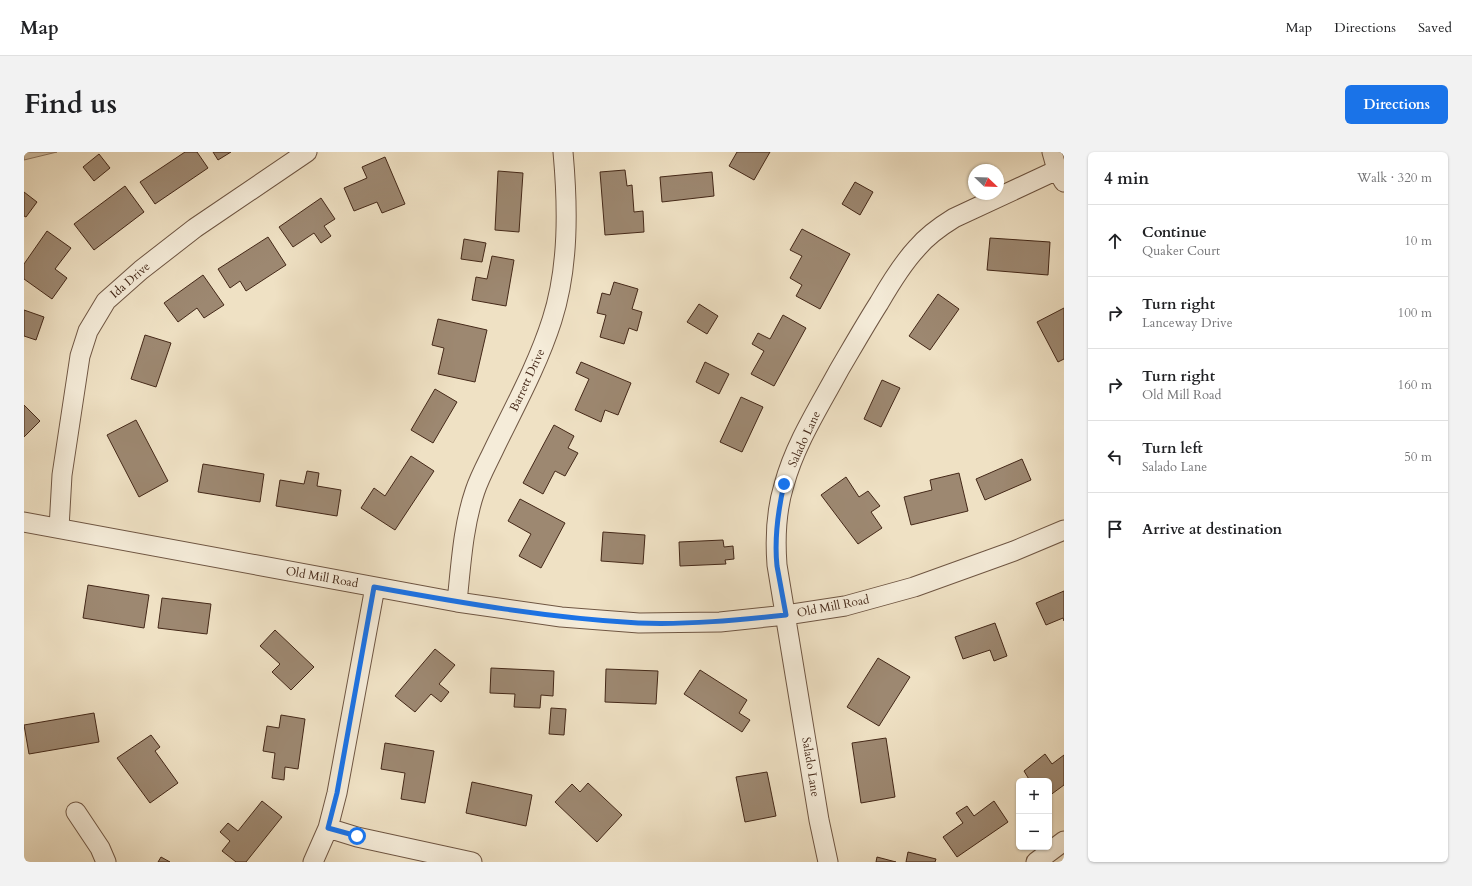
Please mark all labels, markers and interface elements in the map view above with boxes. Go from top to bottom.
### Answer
text: Map [20,15,59,41]
text: Map [1286,18,1312,37]
text: Directions [1334,18,1396,37]
text: Saved [1418,18,1452,37]
text: Find us [24,85,117,123]
button: Directions [1345,85,1448,124]
north arrow [968,164,1004,200]
text: 4 min [1104,167,1149,190]
text: Walk · 320 m [1357,169,1432,187]
text: Continue [1142,222,1207,242]
icon: ahead [1104,230,1126,252]
text: 10 m [1404,232,1432,250]
text: Quaker Court [1142,242,1220,260]
street label: Ida Drive [107,258,153,302]
text: Turn right [1142,294,1215,314]
icon: right [1104,302,1126,324]
text: 100 m [1398,304,1432,322]
text: Lanceway Drive [1142,314,1233,332]
street label: Barrett Drive [506,346,548,414]
text: Turn right [1142,366,1215,386]
icon: right [1104,374,1126,396]
text: 160 m [1398,376,1432,394]
text: Old Mill Road [1142,386,1222,404]
street label: Salado Lane [784,408,824,470]
text: Turn left [1142,438,1203,458]
icon: left [1104,446,1126,468]
text: 50 m [1404,448,1432,466]
text: Salado Lane [1142,458,1207,476]
route end [775,475,793,493]
icon: arrive [1104,518,1126,540]
text: Arrive at destination [1142,519,1282,539]
street label: Old Mill Road [284,563,360,591]
street label: Old Mill Road [795,591,871,621]
street label: Salado Lane [798,736,824,798]
map controls [1016,778,1052,850]
button: + [1016,778,1052,814]
button: − [1016,814,1052,850]
route start [348,827,366,845]

